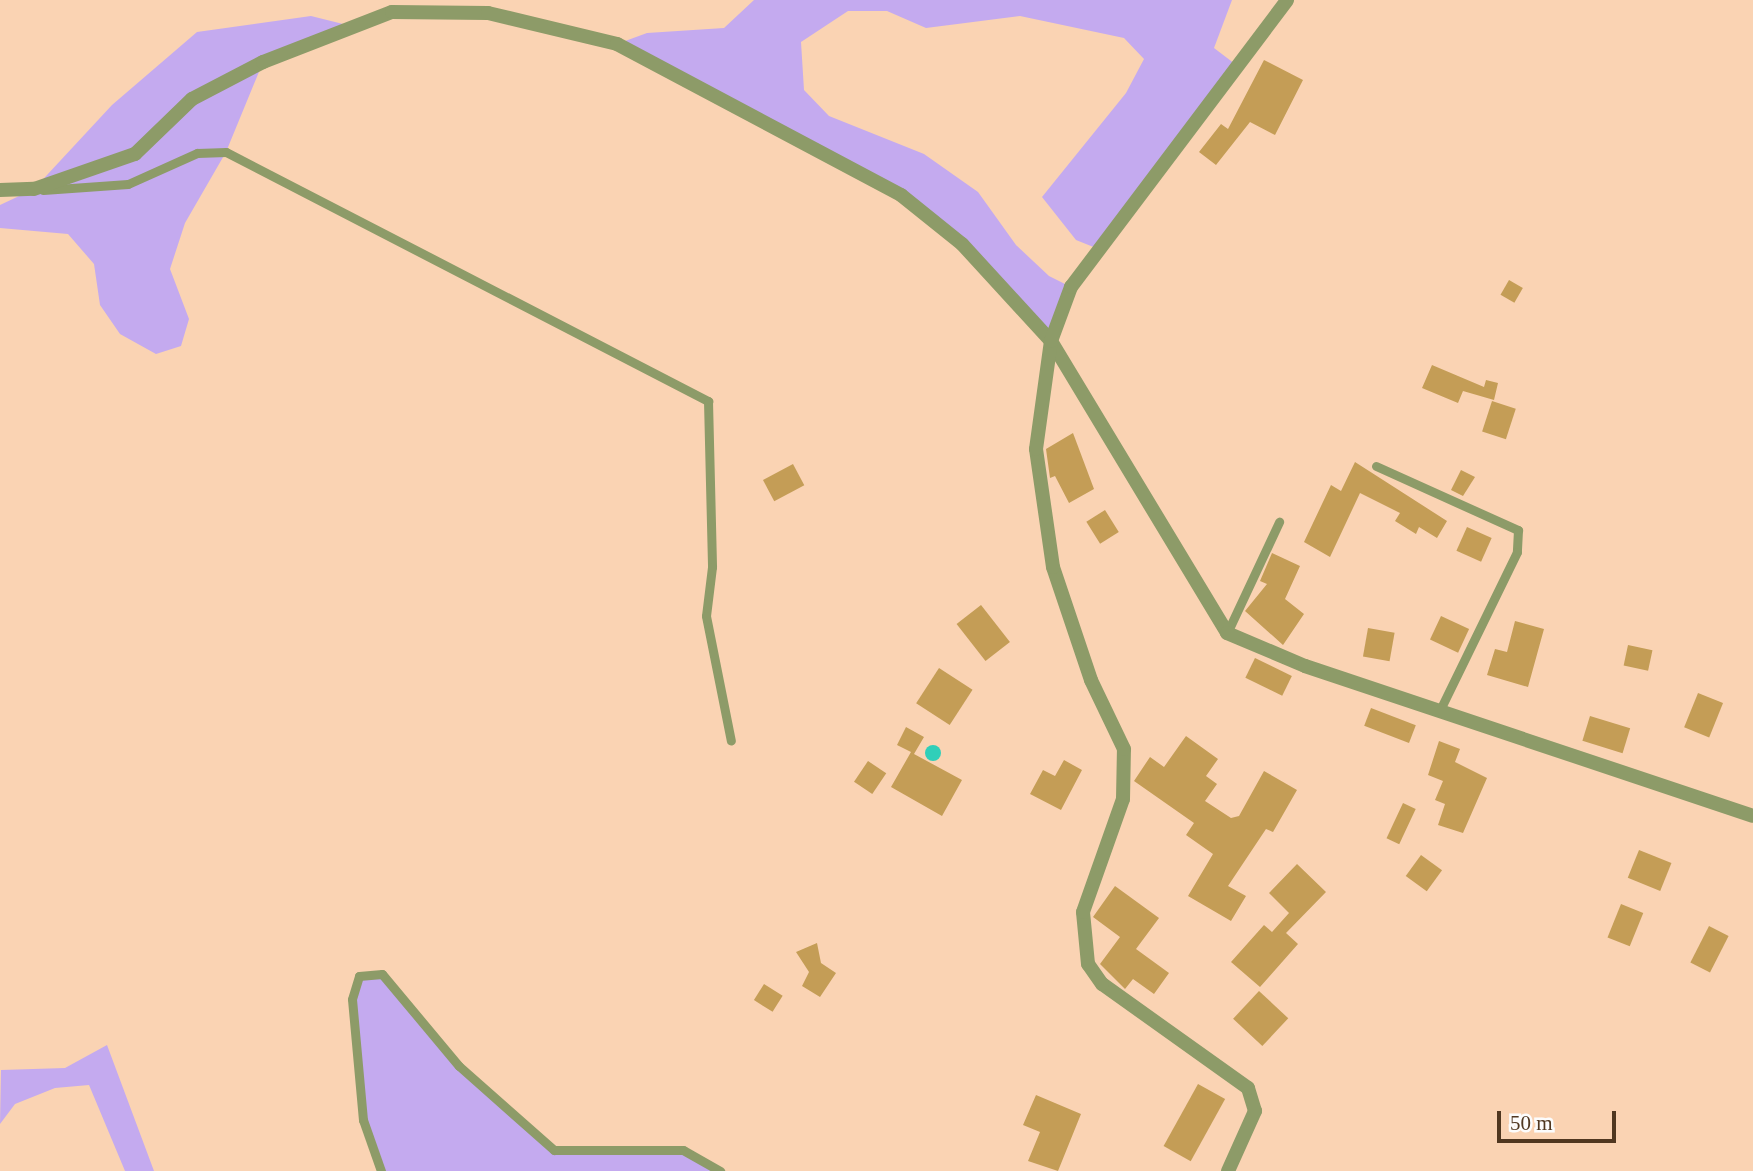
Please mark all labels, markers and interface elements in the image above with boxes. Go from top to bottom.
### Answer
scale bar [1501,1098,1620,1142]
text: 50 m [1510,1111,1553,1135]

